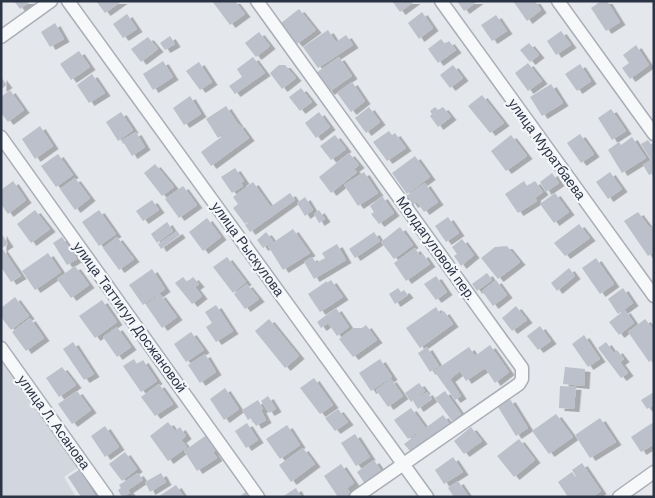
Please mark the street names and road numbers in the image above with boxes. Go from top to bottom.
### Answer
street label: улица Муратбаева [504,95,590,203]
street label: Молдагуловой пер. [392,193,480,304]
street label: улица Рыскулова [208,198,289,300]
street label: улица Таттигул Досжановой [69,238,191,396]
street label: улица Л. Асанова [14,371,94,473]

